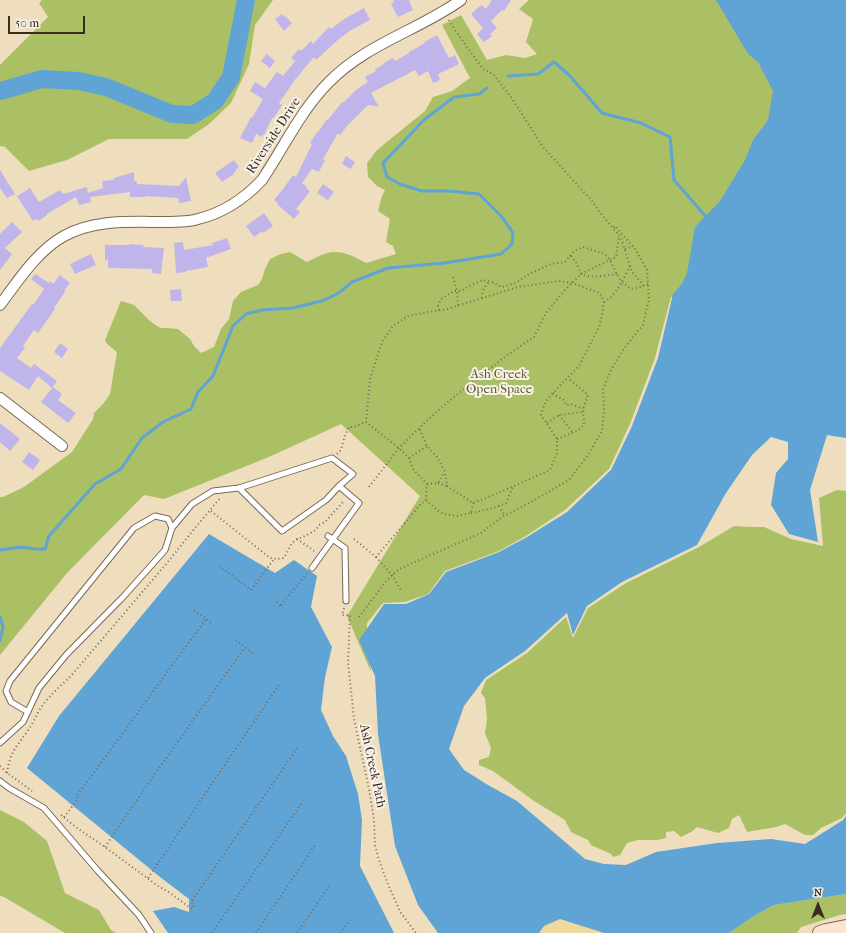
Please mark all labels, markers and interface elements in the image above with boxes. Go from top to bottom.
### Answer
scale bar [10,8,87,34]
text: 50 m [15,16,39,30]
street label: Riverside Drive [244,95,304,177]
park label: Ash Creek Open Space [466,367,532,398]
street label: Ash Creek Path [355,723,389,809]
north arrow [798,885,838,925]
text: N [814,886,822,899]

